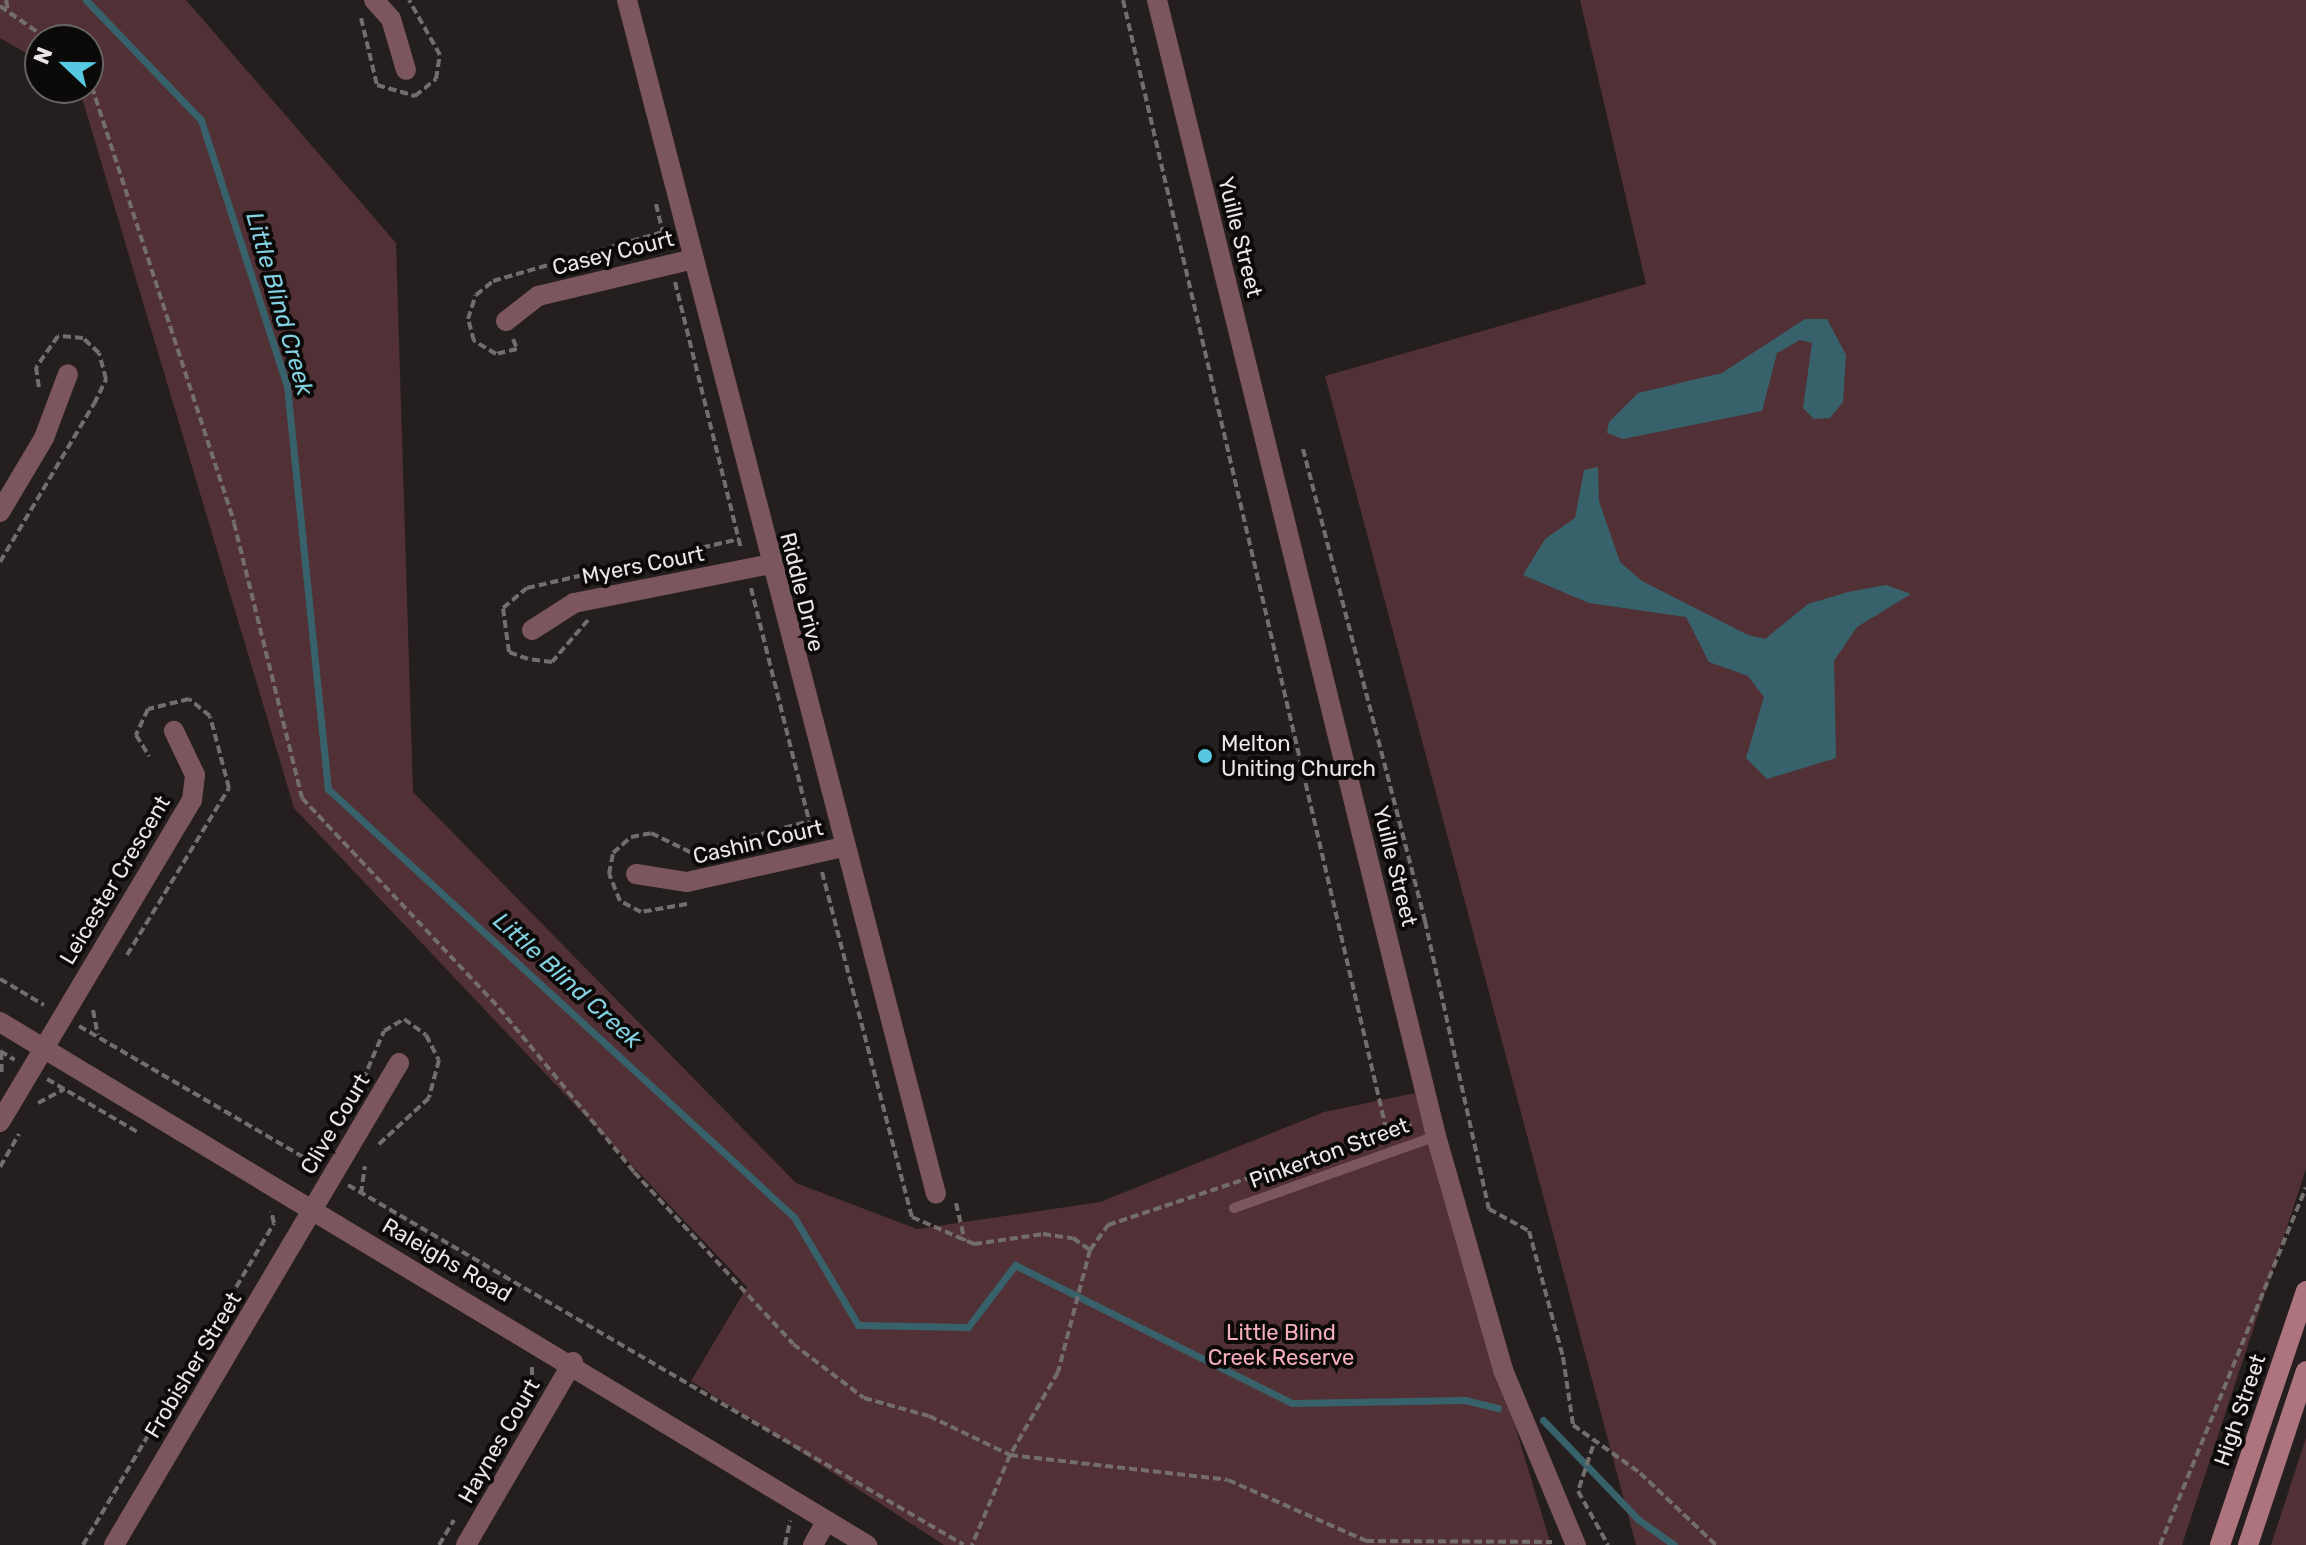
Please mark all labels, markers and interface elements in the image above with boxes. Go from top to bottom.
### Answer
north arrow [24,24,104,104]
text: N [28,43,59,68]
street label: Yuille Street [1212,174,1268,300]
water label: Little Blind Creek [239,209,319,399]
street label: Casey Court [549,225,677,281]
street label: Riddle Drive [774,530,830,654]
street label: Myers Court [580,540,706,590]
place label: Melton Uniting Church [1221,730,1376,782]
marker: Melton Uniting Church [1196,747,1214,765]
street label: Leicester Crescent [54,791,176,969]
street label: Yuille Street [1367,803,1423,929]
street label: Cashin Court [690,814,826,870]
water label: Little Blind Creek [487,907,647,1055]
street label: Clive Court [295,1069,375,1179]
street label: Pinkerton Street [1246,1112,1412,1194]
street label: Raleighs Road [378,1212,516,1308]
street label: Frobisher Street [139,1287,247,1443]
park label: Little Blind Creek Reserve [1208,1319,1354,1370]
street label: High Street [2209,1351,2271,1469]
street label: Haynes Court [453,1374,545,1508]

